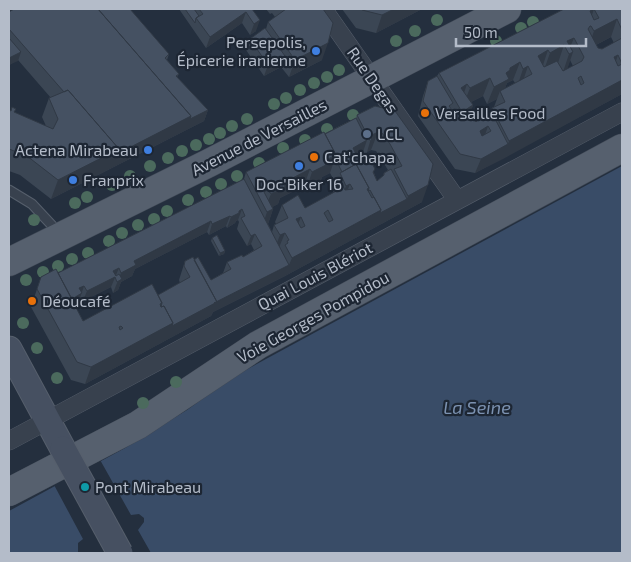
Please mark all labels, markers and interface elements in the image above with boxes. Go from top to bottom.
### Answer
scale bar [456,15,586,47]
text: 50 m [464,23,498,41]
place label: Persepolis, Épicerie iranienne [177,32,306,69]
street label: Rue Degas [344,43,403,116]
marker: Persepolis, Épicerie iranienne [310,45,322,57]
street label: Avenue de Versailles [188,94,330,179]
place label: Versailles Food [435,103,546,122]
marker: Versailles Food [419,107,431,119]
place label: LCL [377,124,402,143]
marker: LCL [361,128,373,140]
place label: Actena Mirabeau [15,140,138,159]
marker: Actena Mirabeau [142,144,154,156]
place label: Cat'chapa [324,147,395,166]
marker: Cat'chapa [308,151,320,163]
marker: Doc'Biker 16 [293,160,305,172]
place label: Franprix [83,170,145,189]
marker: Franprix [67,174,79,186]
place label: Doc'Biker 16 [256,174,342,193]
street label: Quai Louis Blériot [254,237,376,315]
street label: Voie Georges Pompidou [234,267,392,366]
place label: Déoucafé [42,291,111,310]
marker: Déoucafé [26,295,38,307]
water label: La Seine [443,396,511,418]
place label: Pont Mirabeau [95,477,201,496]
marker: Pont Mirabeau [79,481,91,493]

